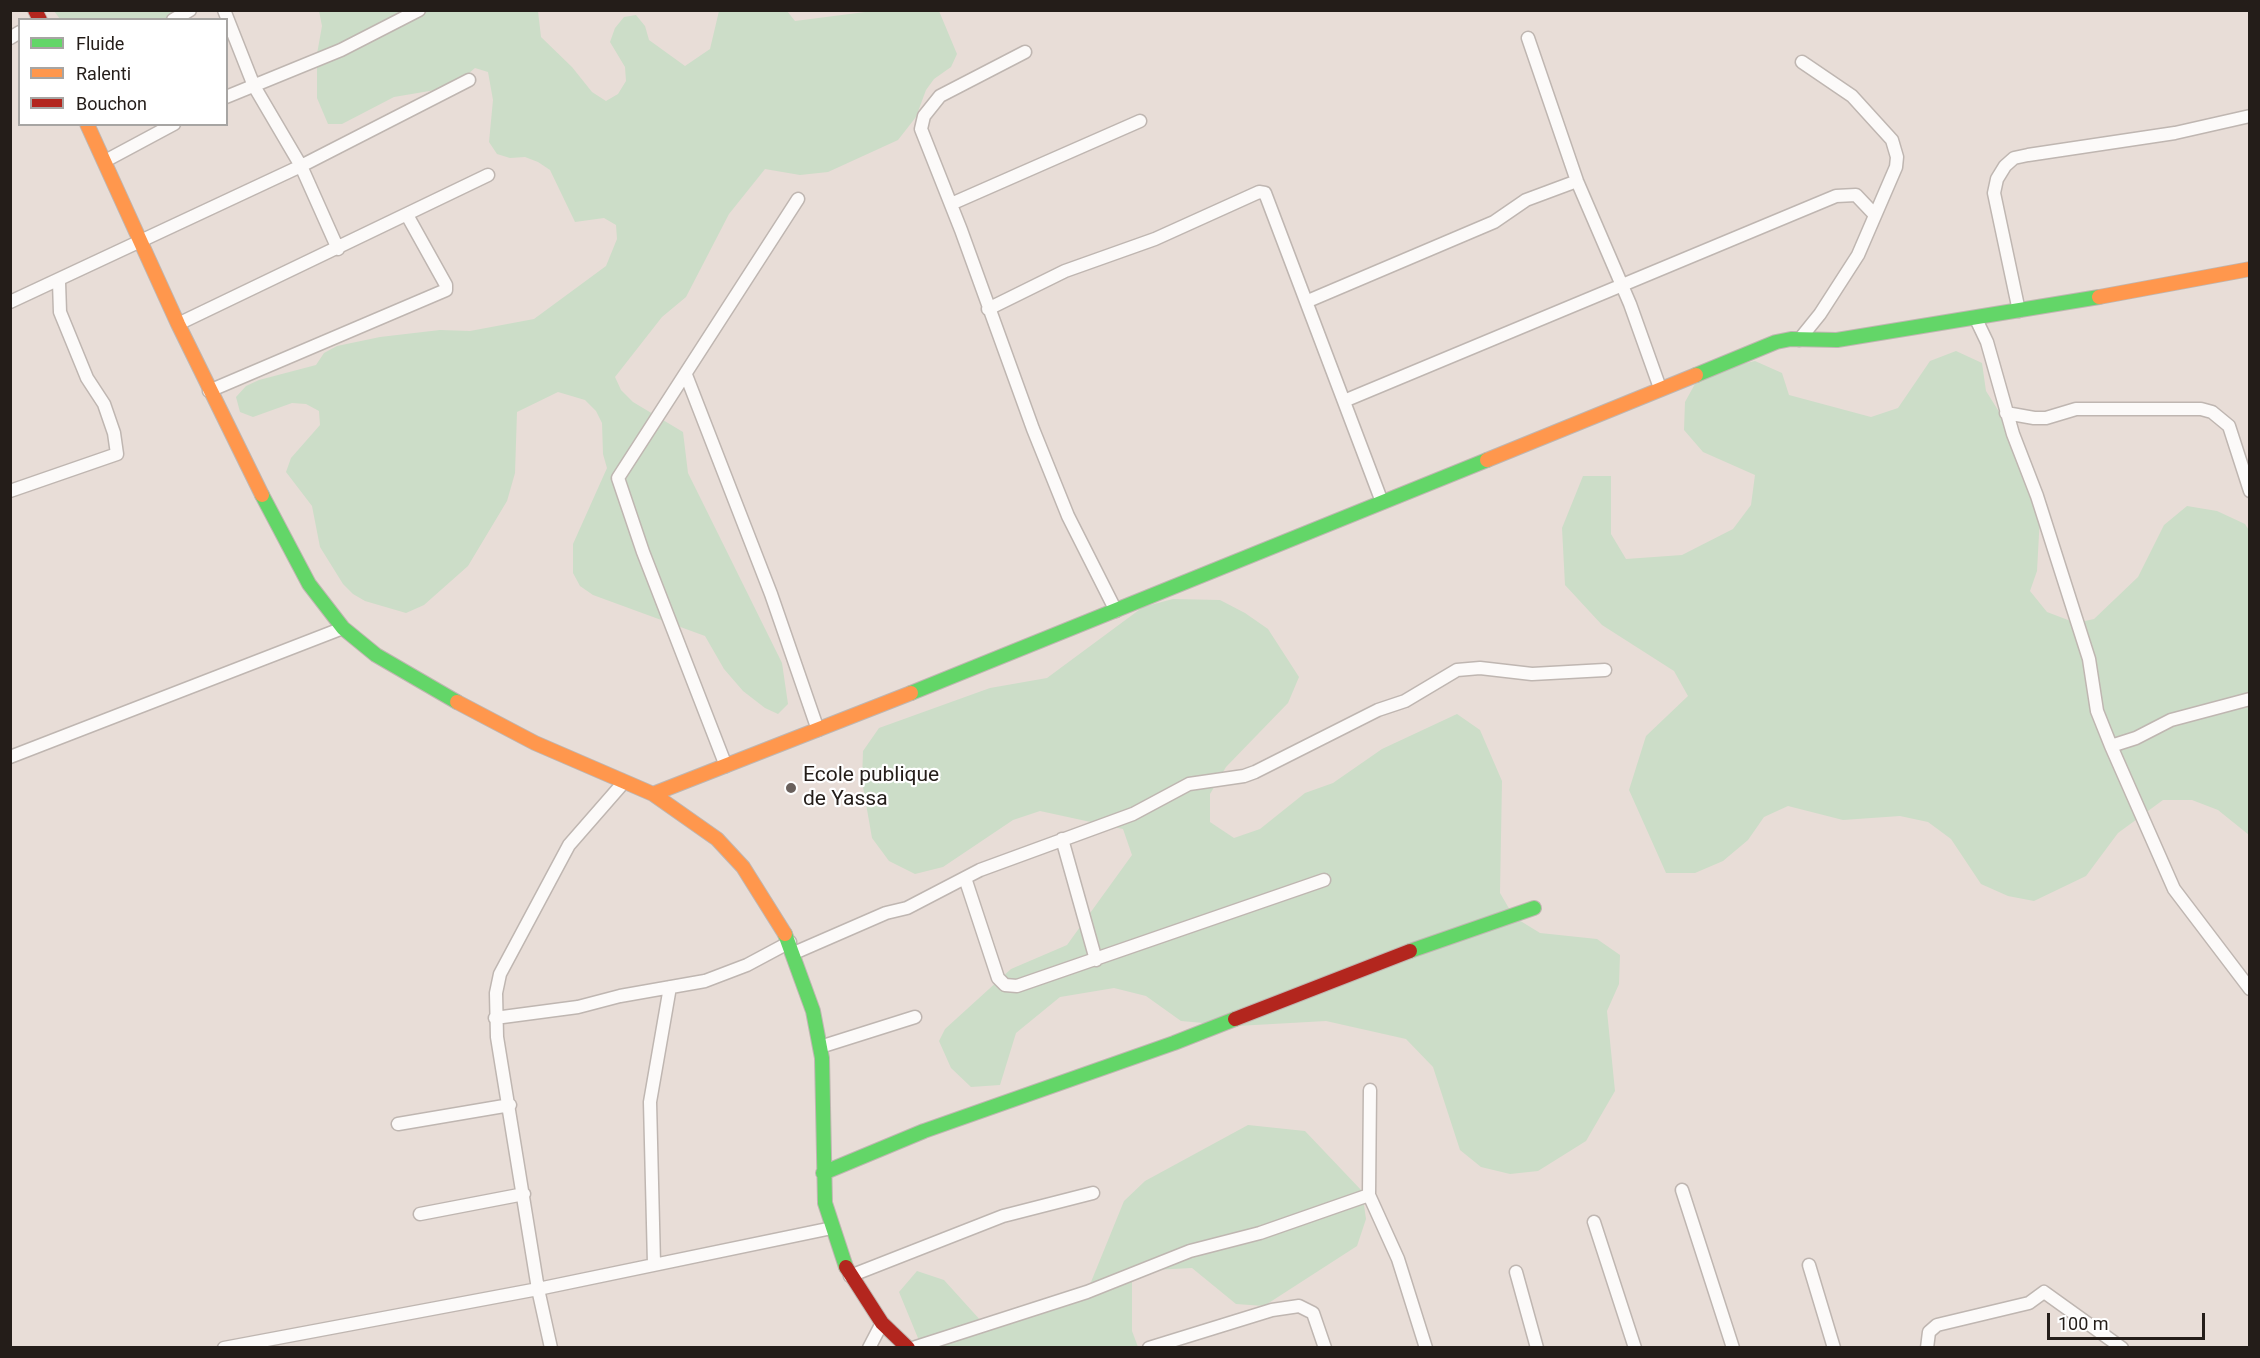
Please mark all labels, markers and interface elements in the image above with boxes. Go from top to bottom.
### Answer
legend [18,18,228,126]
text: Fluide [76,33,124,54]
text: Ralenti [76,63,131,84]
text: Bouchon [76,93,147,114]
place label: Ecole publique de Yassa [803,763,939,813]
marker: Ecole publique de Yassa [784,781,798,795]
scale bar [2050,1301,2208,1339]
text: 100 m [2058,1313,2109,1334]

